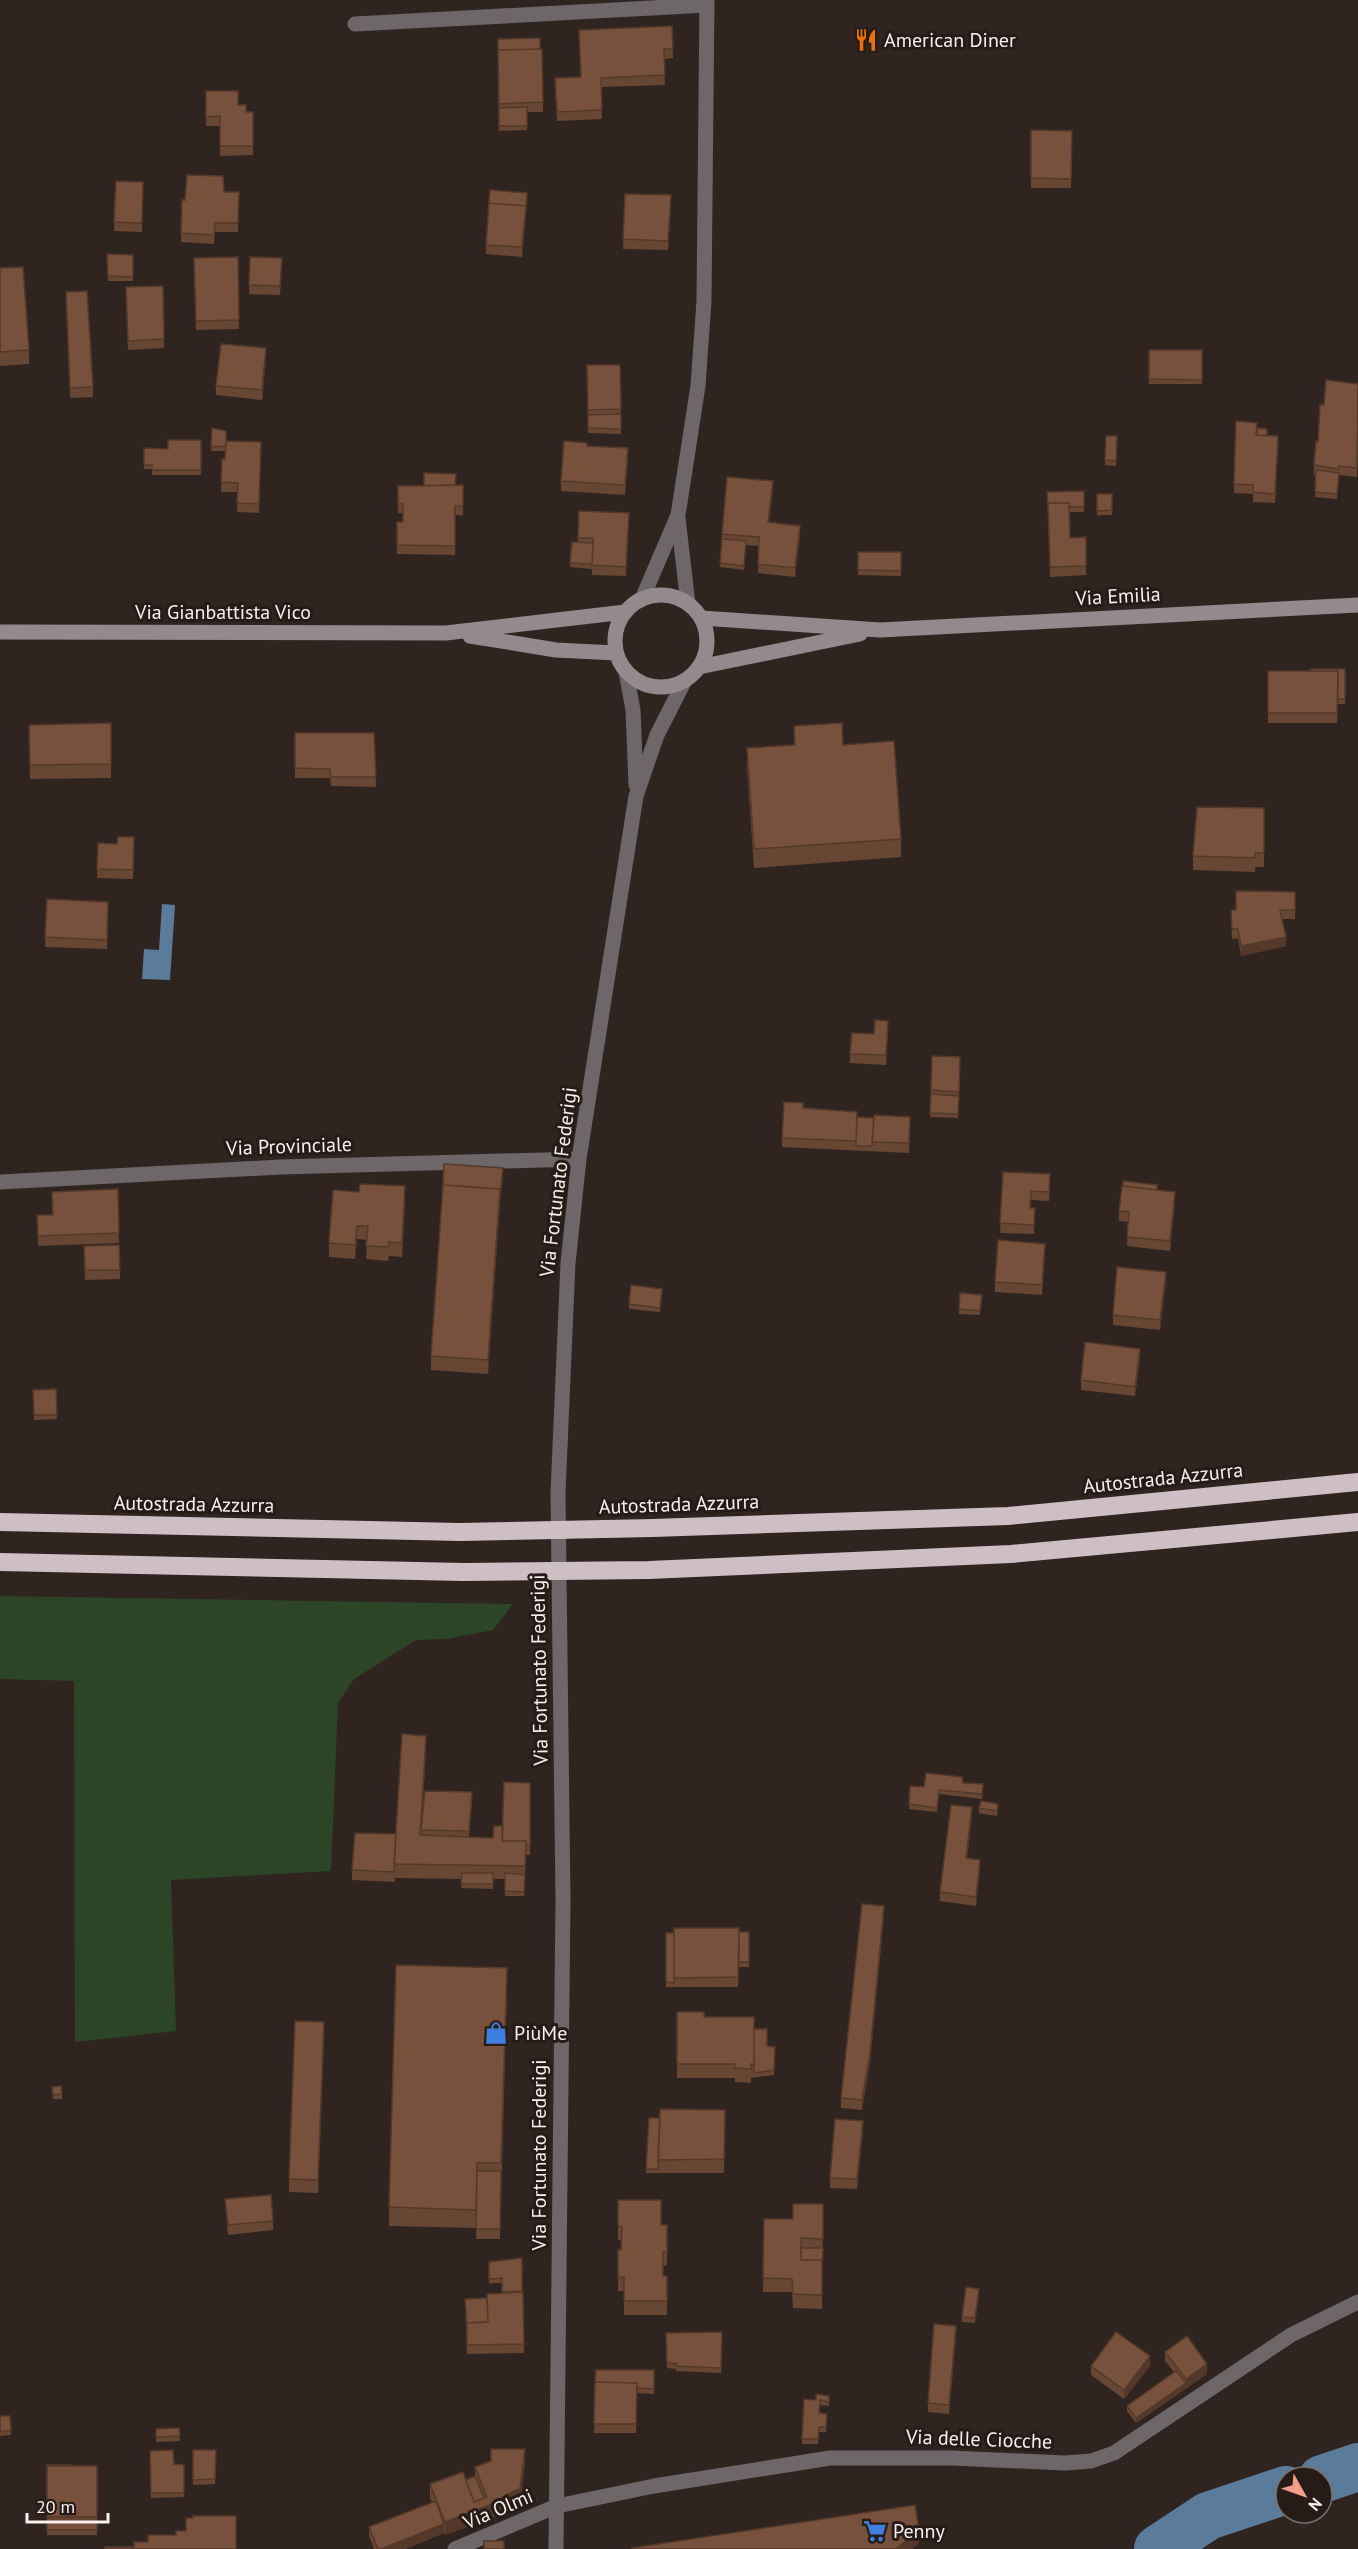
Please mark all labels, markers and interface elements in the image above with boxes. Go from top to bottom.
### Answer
restaurant icon: American Diner [853,27,879,53]
place label: American Diner [884,27,1016,53]
street label: Via Emilia [1074,581,1161,611]
street label: Via Gianbattista Vico [134,599,311,625]
street label: Via Fortunato Federigi [533,1086,583,1279]
street label: Via Provinciale [225,1131,352,1161]
street label: Autostrada Azzurra [1082,1457,1244,1499]
street label: Autostrada Azzurra [598,1488,760,1520]
street label: Autostrada Azzurra [114,1490,274,1518]
street label: Via Fortunato Federigi [524,1574,554,1767]
shop icon: PiùMe [483,2020,509,2046]
place label: PiùMe [514,2020,567,2046]
street label: Via Fortunato Federigi [526,2059,552,2252]
street label: Via delle Ciocche [904,2423,1053,2455]
north arrow [1274,2465,1334,2525]
street label: Via Olmi [458,2483,537,2536]
scale bar [27,2486,108,2524]
text: N [1304,2494,1327,2515]
text: 20 m [36,2495,75,2518]
supermarket icon: Penny [862,2518,888,2544]
place label: Penny [893,2518,945,2544]

